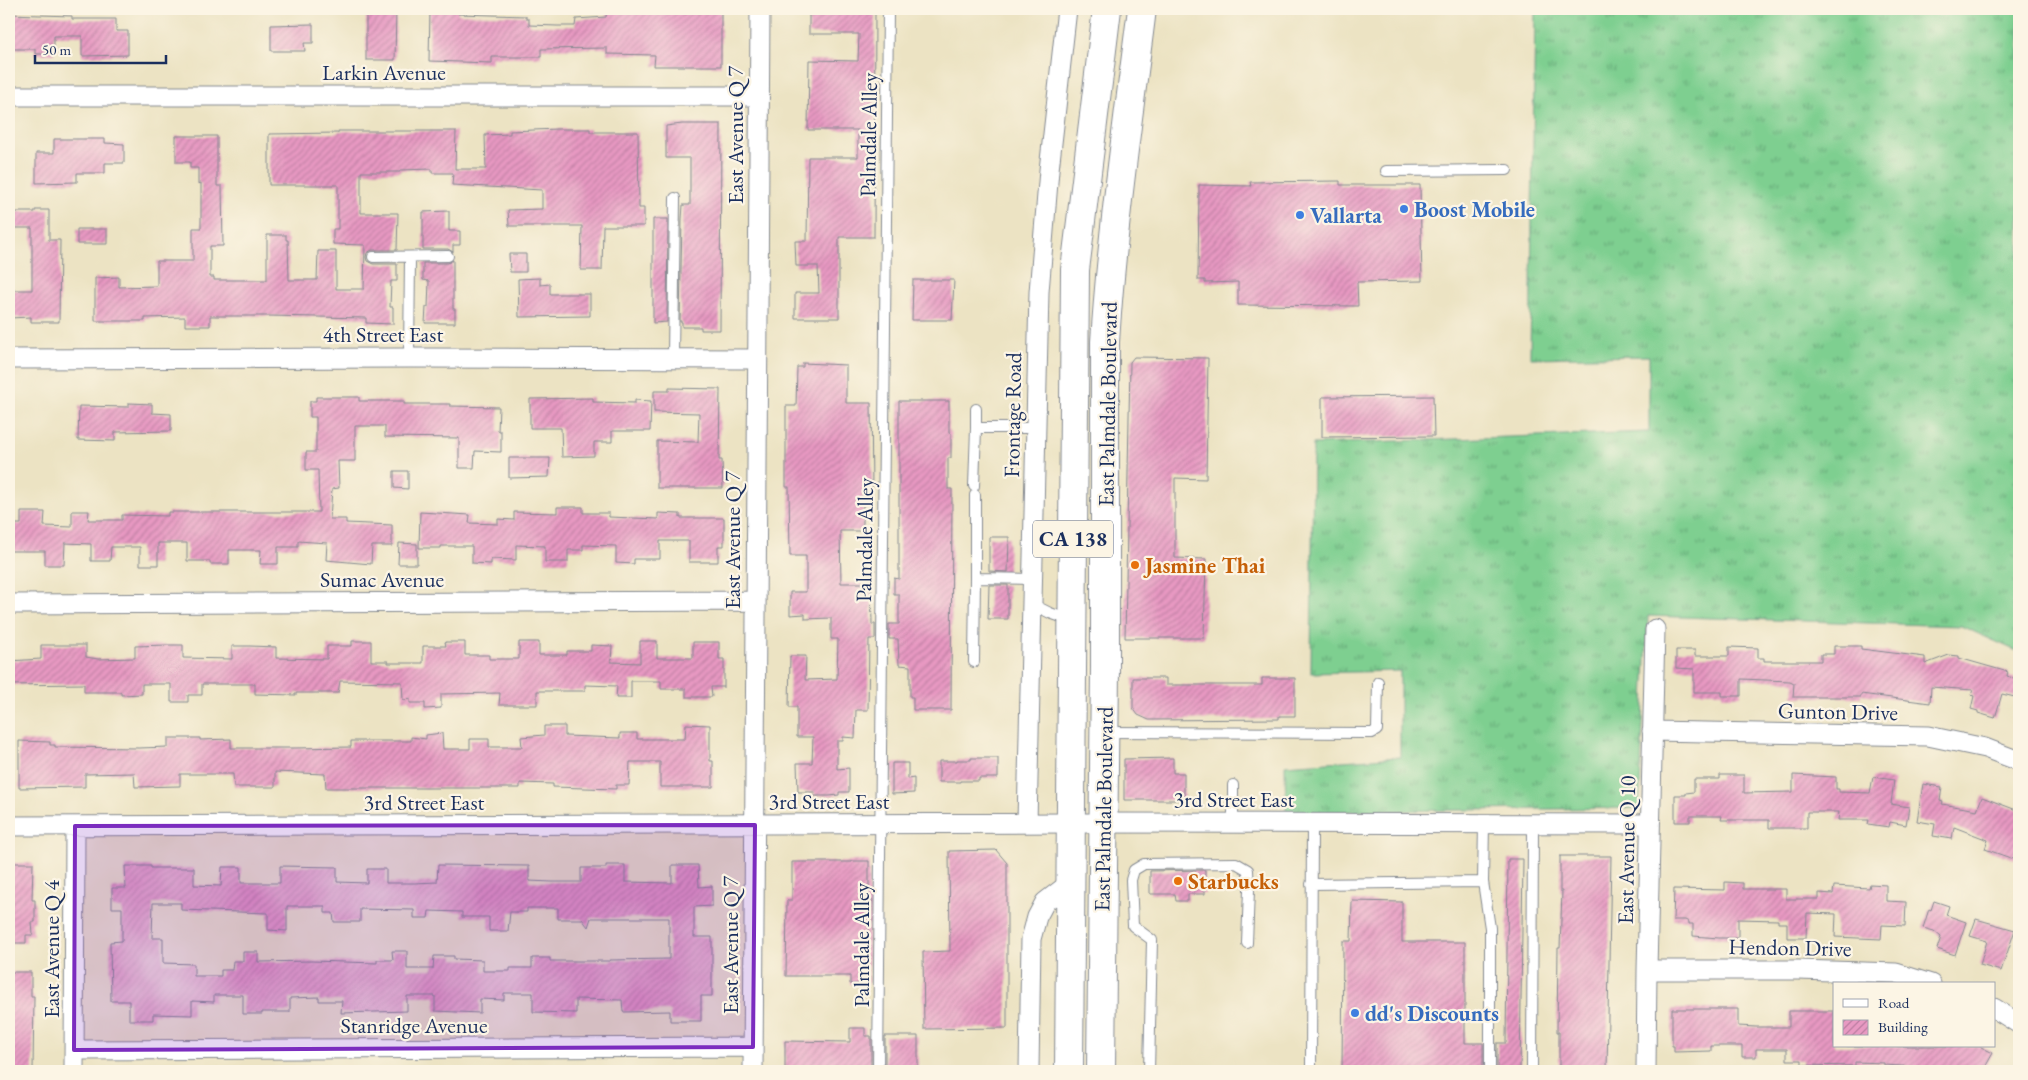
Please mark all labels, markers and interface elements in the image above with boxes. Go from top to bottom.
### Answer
scale bar [35,32,166,64]
text: 50 m [42,40,71,59]
street label: Larkin Avenue [322,58,446,87]
street label: East Avenue Q 7 [721,65,750,204]
street label: Palmdale Alley [853,72,884,197]
place label: Boost Mobile [1414,195,1535,224]
place label: Vallarta [1310,201,1382,230]
marker: Boost Mobile [1398,203,1410,215]
marker: Vallarta [1294,209,1306,221]
street label: East Palmdale Boulevard [1091,300,1124,507]
street label: 4th Street East [323,320,443,349]
street label: Frontage Road [997,351,1028,478]
street label: East Avenue Q 7 [718,470,747,609]
street label: Palmdale Alley [849,477,880,602]
road number: CA 138 [1033,520,1113,558]
place label: Jasmine Thai [1143,551,1266,580]
marker: Jasmine Thai [1129,559,1141,571]
street label: Sumac Avenue [320,565,445,594]
street label: Gunton Drive [1778,696,1899,727]
street label: East Palmdale Boulevard [1087,705,1120,912]
street label: East Avenue Q 10 [1611,775,1642,925]
street label: 3rd Street East [1174,785,1295,814]
street label: 3rd Street East [769,787,890,816]
street label: 3rd Street East [364,788,485,817]
place label: Starbucks [1188,867,1279,896]
street label: East Avenue Q 7 [716,875,745,1014]
marker: Starbucks [1172,875,1184,887]
street label: East Avenue Q 4 [37,879,66,1018]
street label: Palmdale Alley [847,882,876,1007]
street label: Hendon Drive [1728,932,1852,963]
legend [1833,982,1996,1048]
text: Road [1878,993,1910,1012]
place label: dd's Discounts [1365,999,1499,1028]
marker: dd's Discounts [1349,1007,1361,1019]
street label: Stanridge Avenue [340,1011,488,1040]
text: Building [1878,1017,1928,1036]

